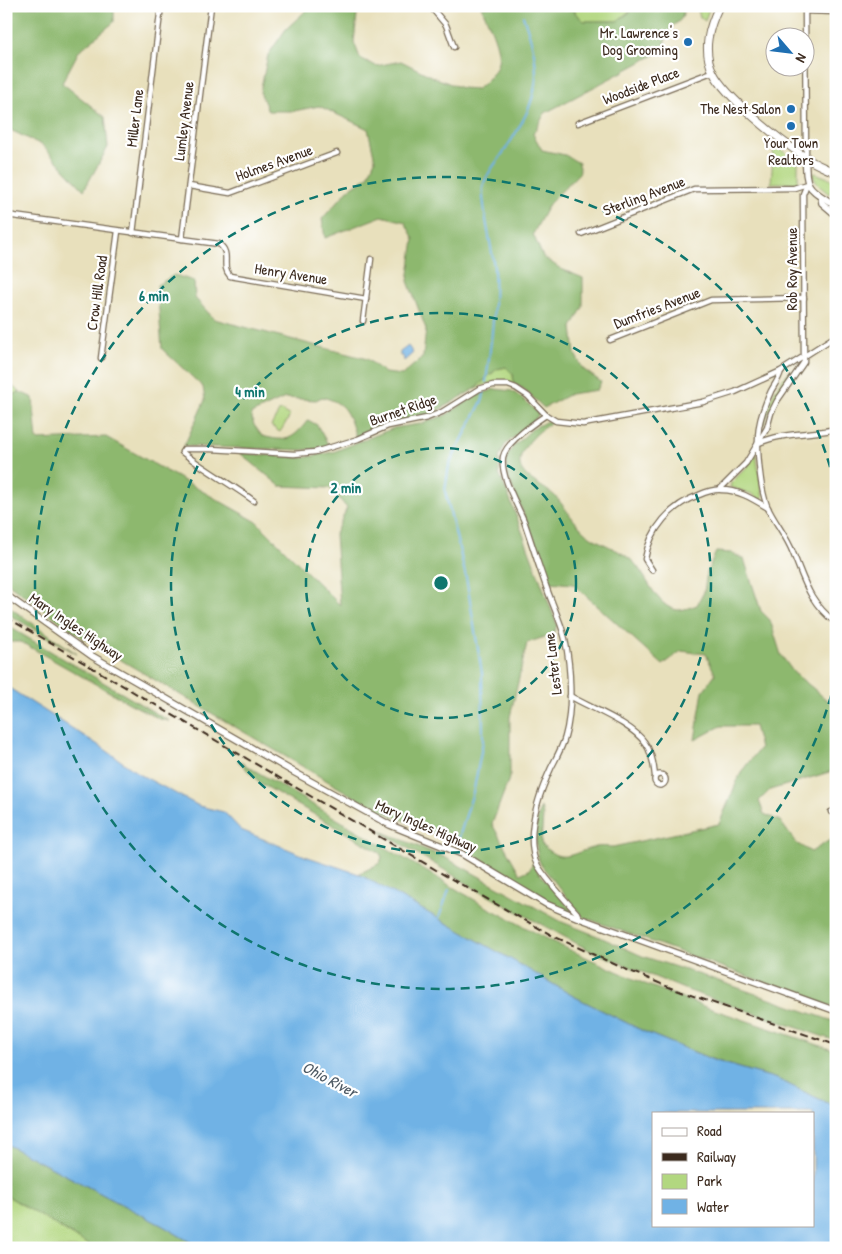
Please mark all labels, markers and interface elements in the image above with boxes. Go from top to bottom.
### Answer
place label: Mr. Lawrence's Dog Grooming [600,22,678,60]
north arrow [764,28,814,78]
marker: Mr. Lawrence's Dog Grooming [682,36,694,48]
text: N [792,51,812,67]
street label: Woodside Place [599,61,682,110]
street label: Lumley Avenue [168,80,199,162]
street label: Miller Lane [121,88,148,148]
place label: The Nest Salon [700,98,781,119]
marker: The Nest Salon [785,103,797,115]
marker: Your Town Realtors [785,120,797,132]
place label: Your Town Realtors [764,132,819,170]
street label: Holmes Avenue [232,139,315,186]
street label: Sterling Avenue [600,170,688,221]
street label: Rob Roy Avenue [781,227,802,311]
street label: Crow Hill Road [81,254,112,332]
street label: Henry Avenue [253,257,329,290]
street label: Dumfries Avenue [611,281,703,334]
text: 6 min [139,285,169,306]
text: 4 min [235,381,265,402]
street label: Burnet Ridge [367,388,439,431]
text: 2 min [331,477,362,498]
centre of rings [432,574,450,592]
street label: Mary Ingles Highway [25,587,127,666]
street label: Lester Lane [538,632,567,696]
street label: Mary Ingles Highway [372,794,480,857]
water label: Ohio River [299,1055,363,1103]
legend [652,1112,814,1226]
text: Road [697,1120,722,1141]
text: Railway [697,1146,736,1167]
text: Park [697,1170,722,1191]
text: Water [697,1196,729,1217]

